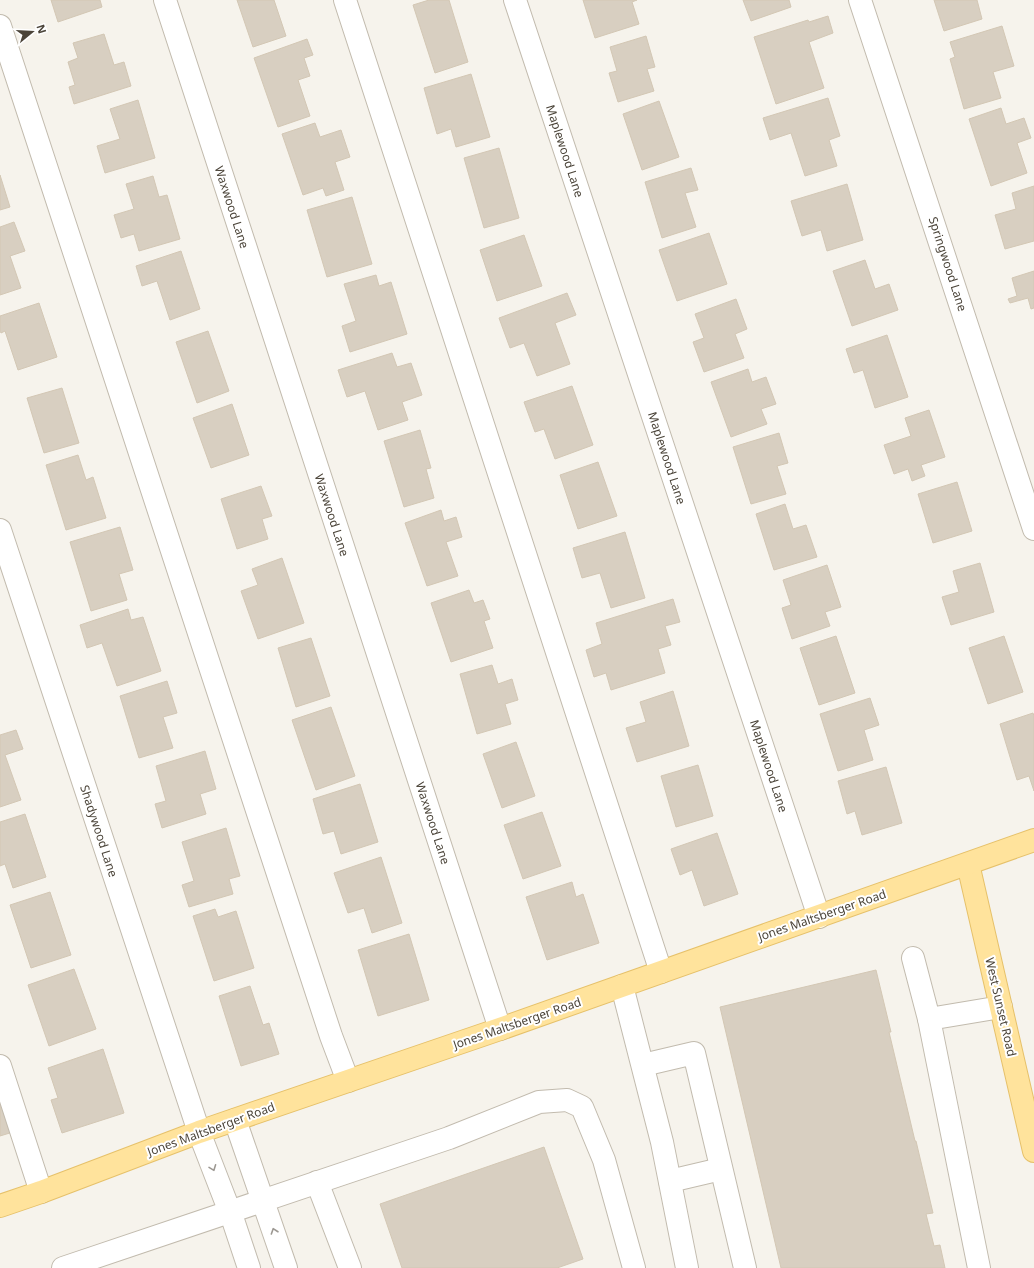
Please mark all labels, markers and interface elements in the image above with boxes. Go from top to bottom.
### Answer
north arrow [12,12,52,52]
text: N [33,22,51,35]
street label: Maplewood Lane [542,103,588,200]
street label: Waxwood Lane [211,164,253,251]
street label: Springwood Lane [925,215,971,314]
street label: Maplewood Lane [644,410,690,507]
street label: Waxwood Lane [311,472,353,559]
street label: Maplewood Lane [746,718,792,815]
street label: Waxwood Lane [412,780,454,867]
street label: Shadywood Lane [76,783,122,879]
street label: Jones Maltsberger Road [755,885,888,945]
street label: West Sunset Road [981,956,1021,1058]
street label: Jones Maltsberger Road [450,993,583,1053]
street label: Jones Maltsberger Road [144,1098,277,1160]
one-way arrow [208,1165,216,1172]
one-way arrow [270,1228,278,1235]

